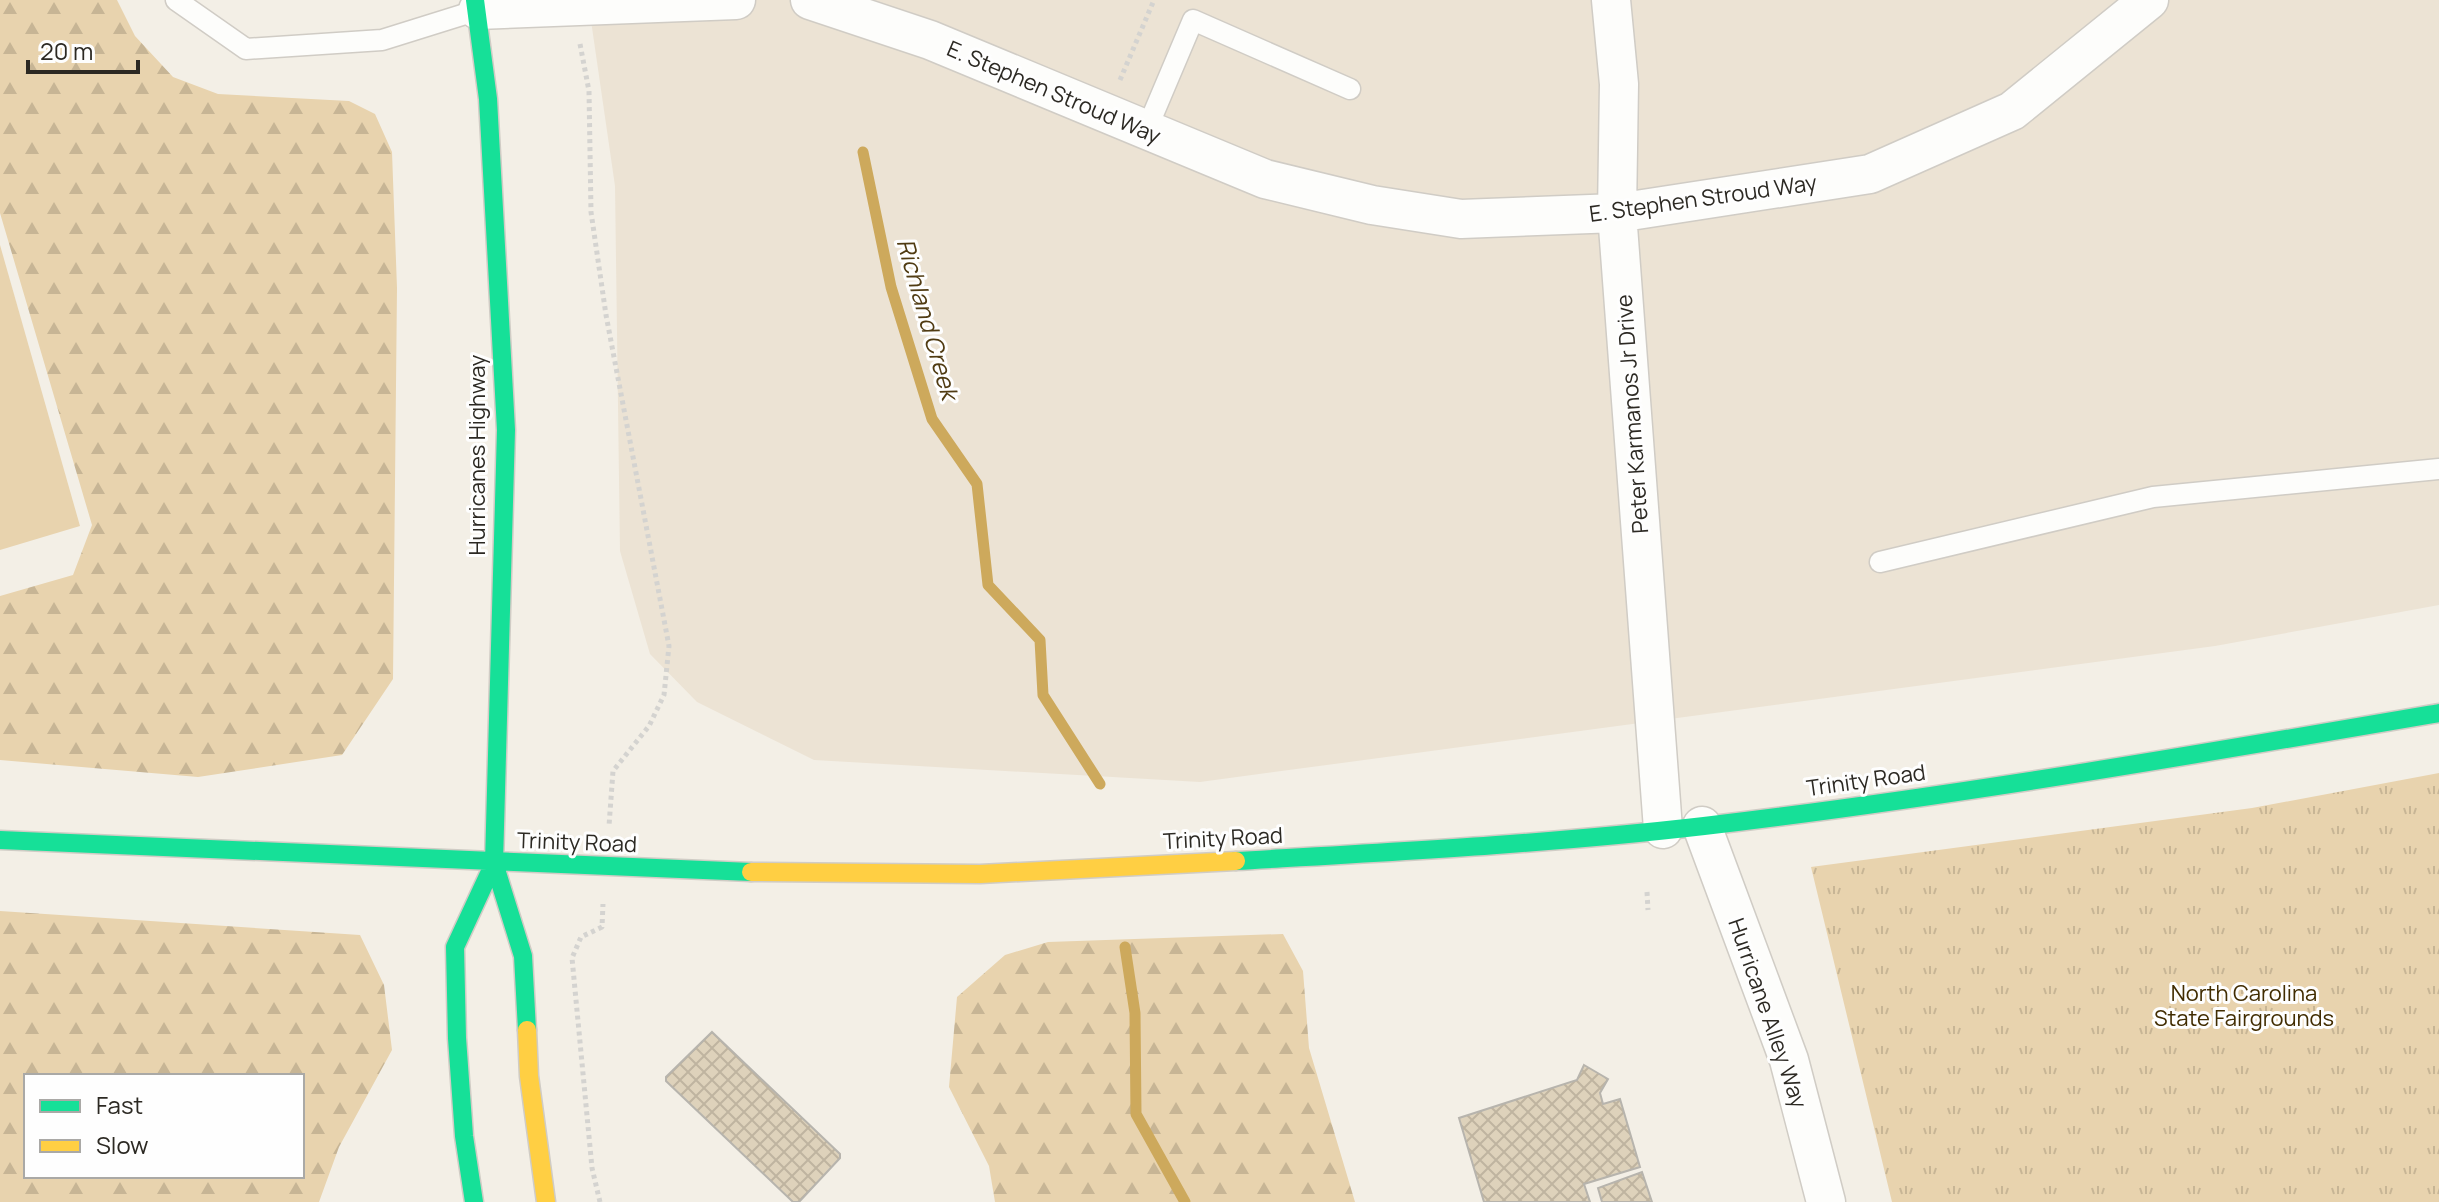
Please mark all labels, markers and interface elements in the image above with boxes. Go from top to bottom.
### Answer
scale bar [28,24,138,74]
street label: E. Stephen Stroud Way [943,33,1166,151]
text: 20 m [40,34,93,67]
street label: E. Stephen Stroud Way [1587,167,1819,229]
water label: Richland Creek [890,234,968,406]
street label: Peter Karmanos Jr Drive [1609,293,1655,535]
street label: Hurricanes Highway [462,354,492,555]
street label: Trinity Road [1805,757,1927,803]
street label: Trinity Road [1162,820,1284,856]
street label: Trinity Road [517,825,637,859]
street label: Hurricane Alley Way [1721,914,1815,1112]
park label: North Carolina State Fairgrounds [2154,978,2334,1033]
legend [24,1074,304,1178]
text: Fast [96,1088,143,1121]
text: Slow [96,1128,149,1161]

